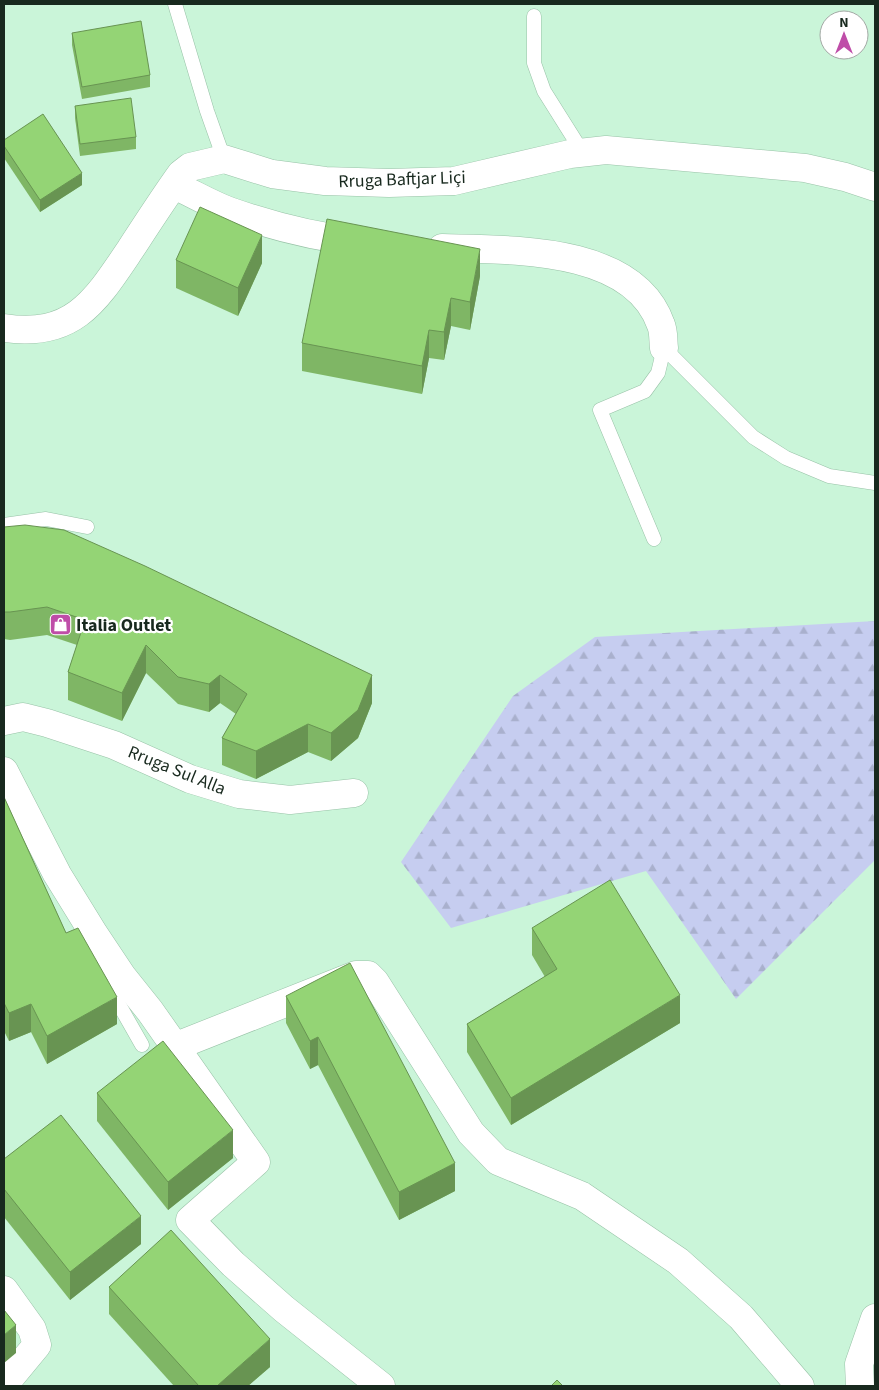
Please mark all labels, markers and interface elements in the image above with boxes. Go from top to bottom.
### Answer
north arrow [819,10,869,60]
text: N [839,13,849,33]
street label: Rruga Baftjar Liçi [338,165,466,194]
shop icon: Italia Outlet [48,613,72,637]
place label: Italia Outlet [76,613,171,638]
street label: Rruga Sul Alla [124,740,229,801]

